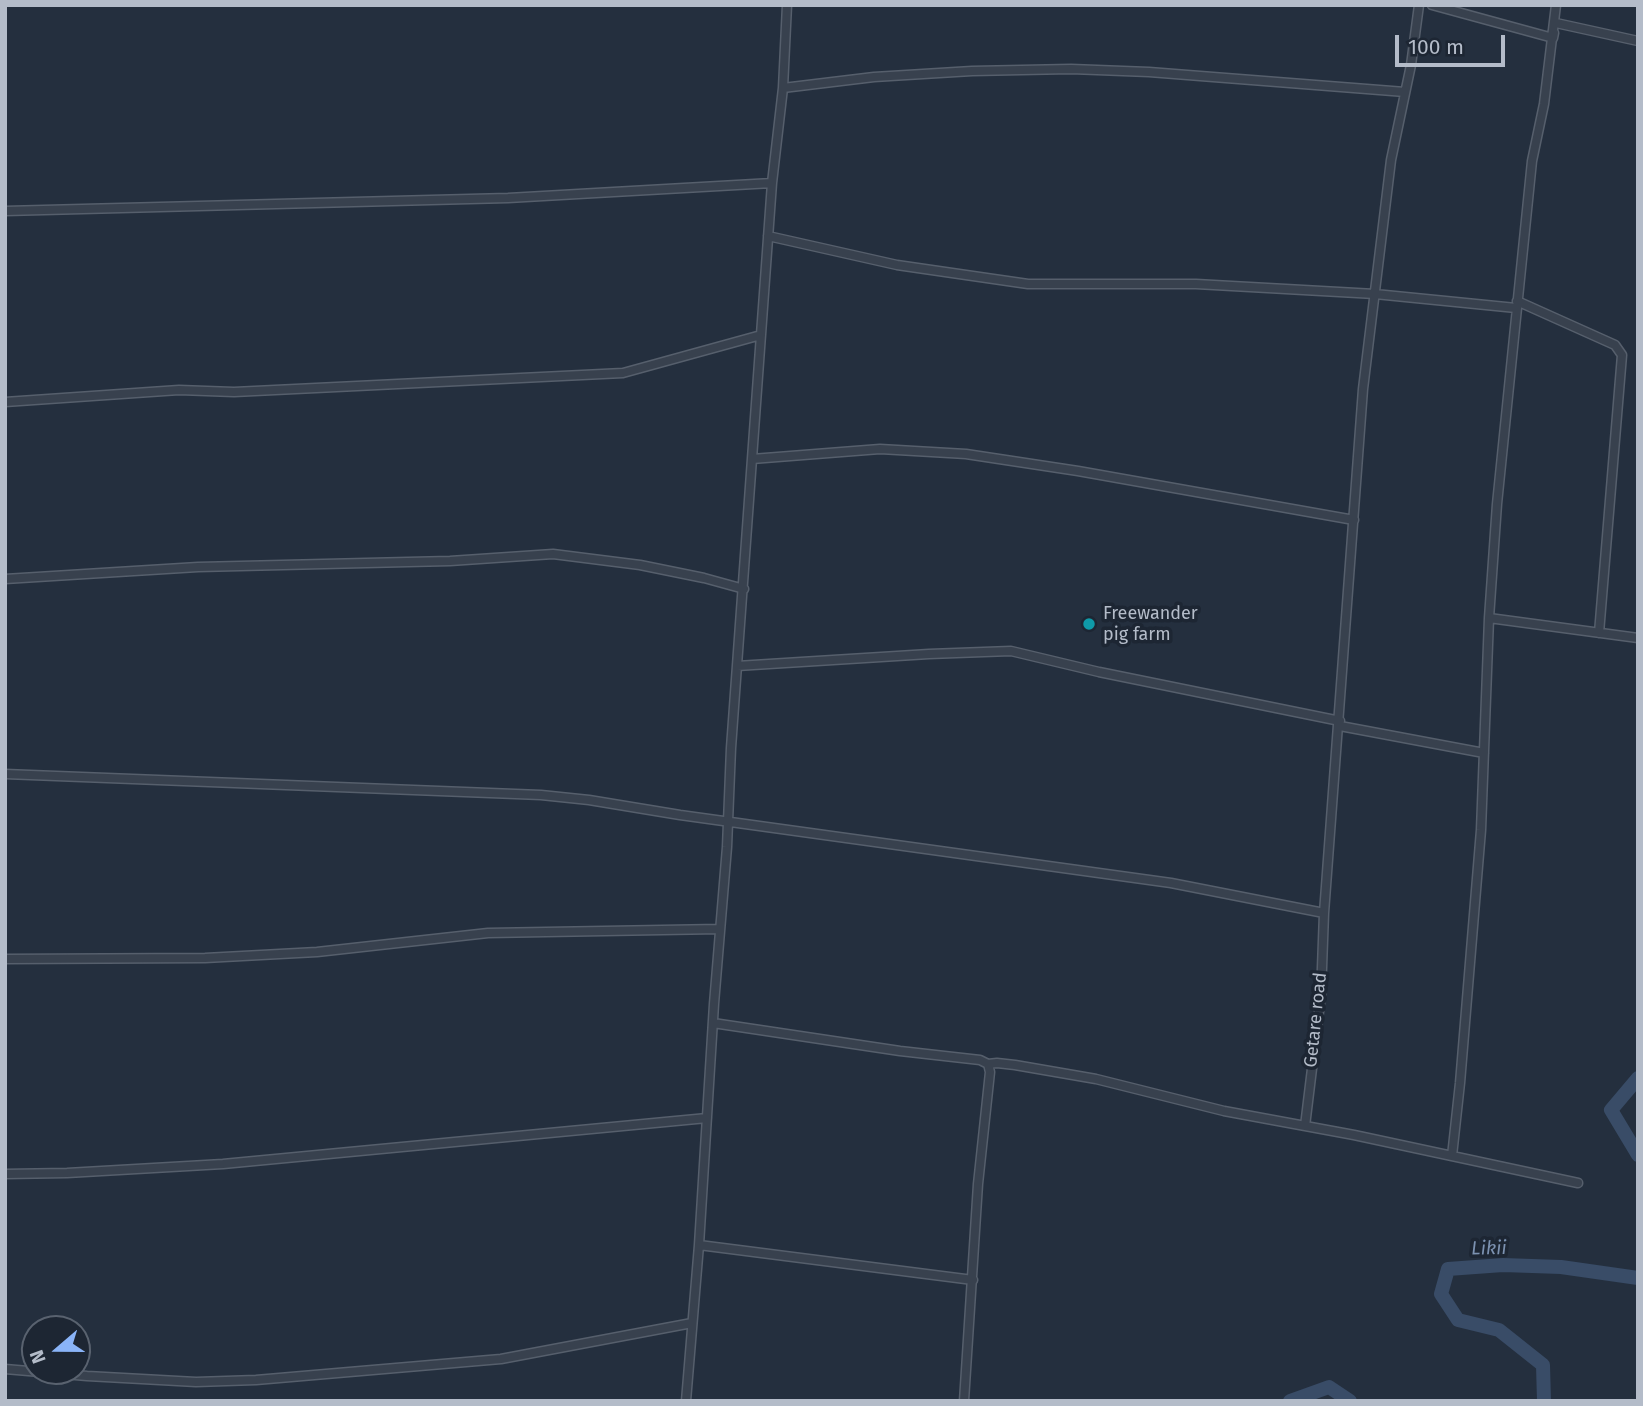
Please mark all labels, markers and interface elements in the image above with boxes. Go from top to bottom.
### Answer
scale bar [1398,21,1508,65]
text: 100 m [1408,34,1464,60]
place label: Freewander pig farm [1103,603,1198,646]
marker: Freewander pig farm [1081,616,1097,632]
street label: Getare road [1300,971,1332,1069]
water label: Likii [1471,1237,1507,1261]
north arrow [21,1315,91,1385]
text: N [25,1347,51,1367]

